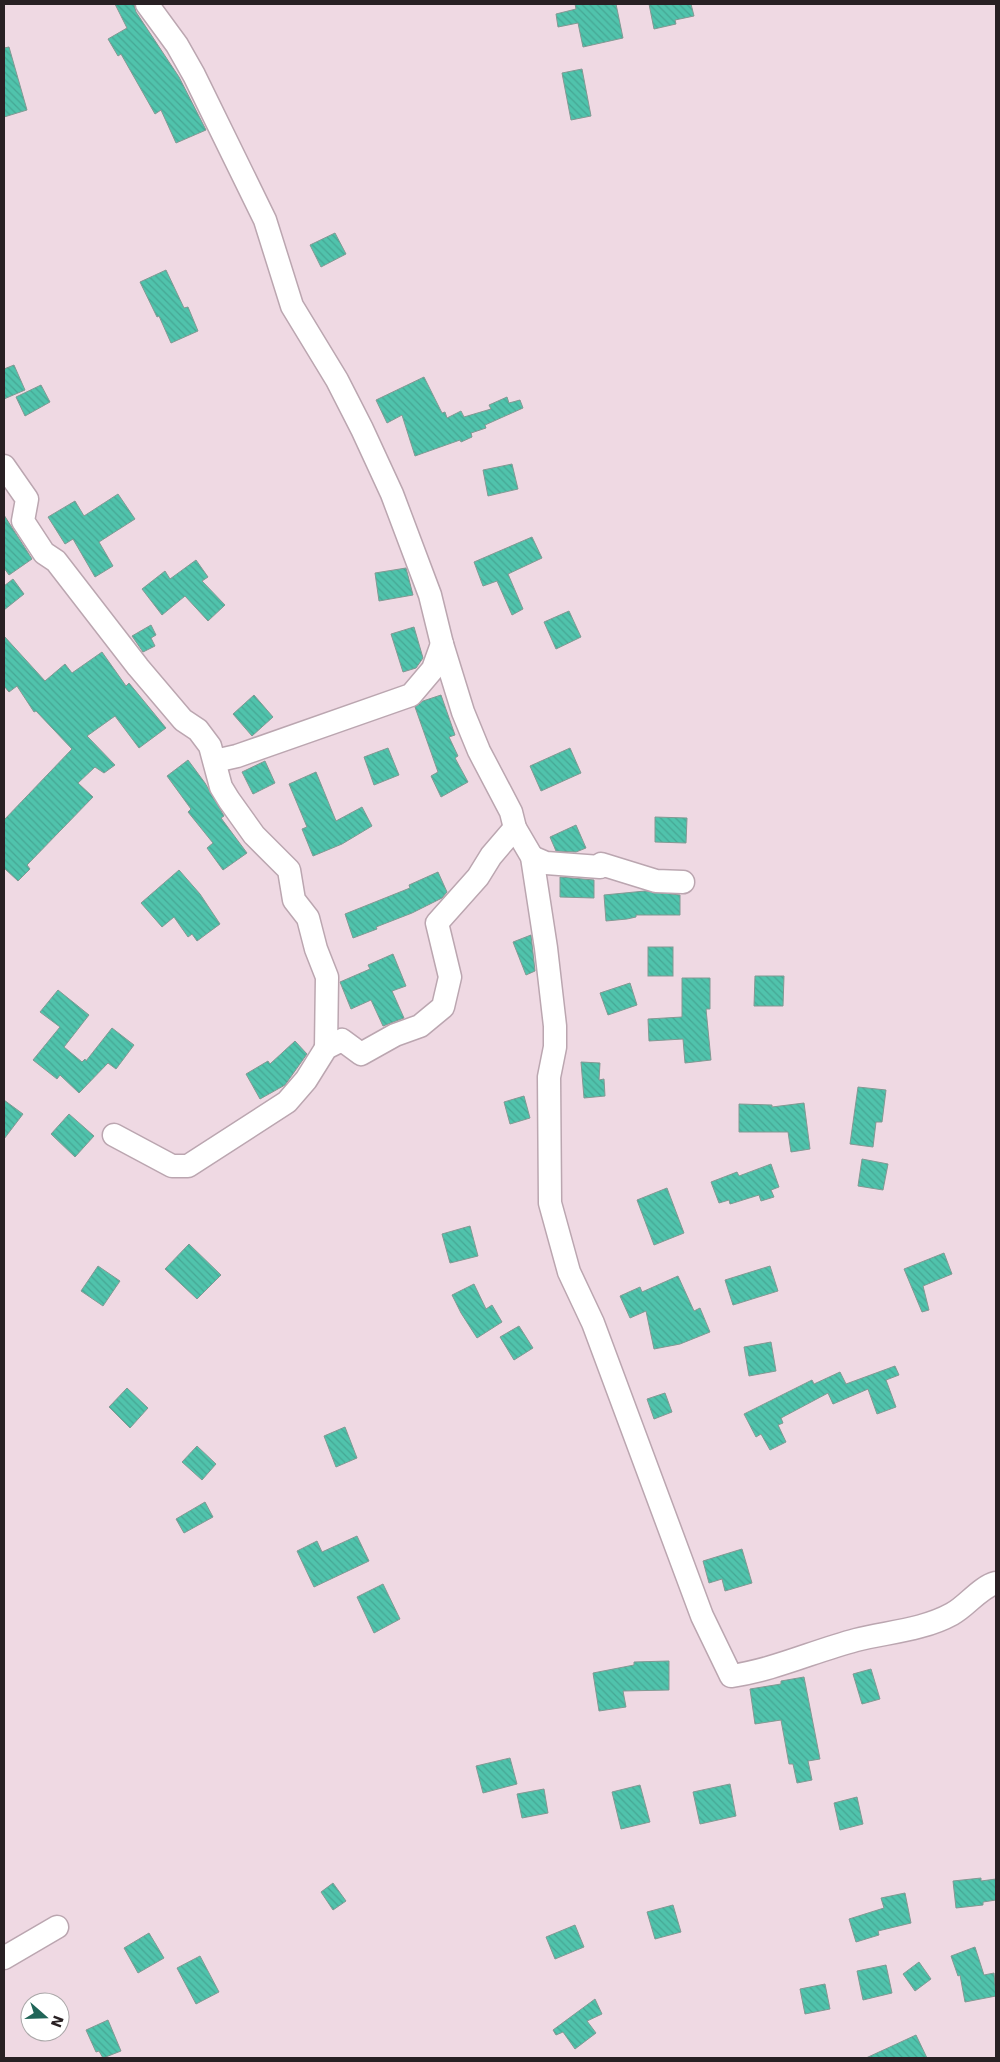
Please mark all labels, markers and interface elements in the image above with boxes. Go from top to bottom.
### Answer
north arrow [20,1992,70,2042]
text: N [48,2013,67,2030]

